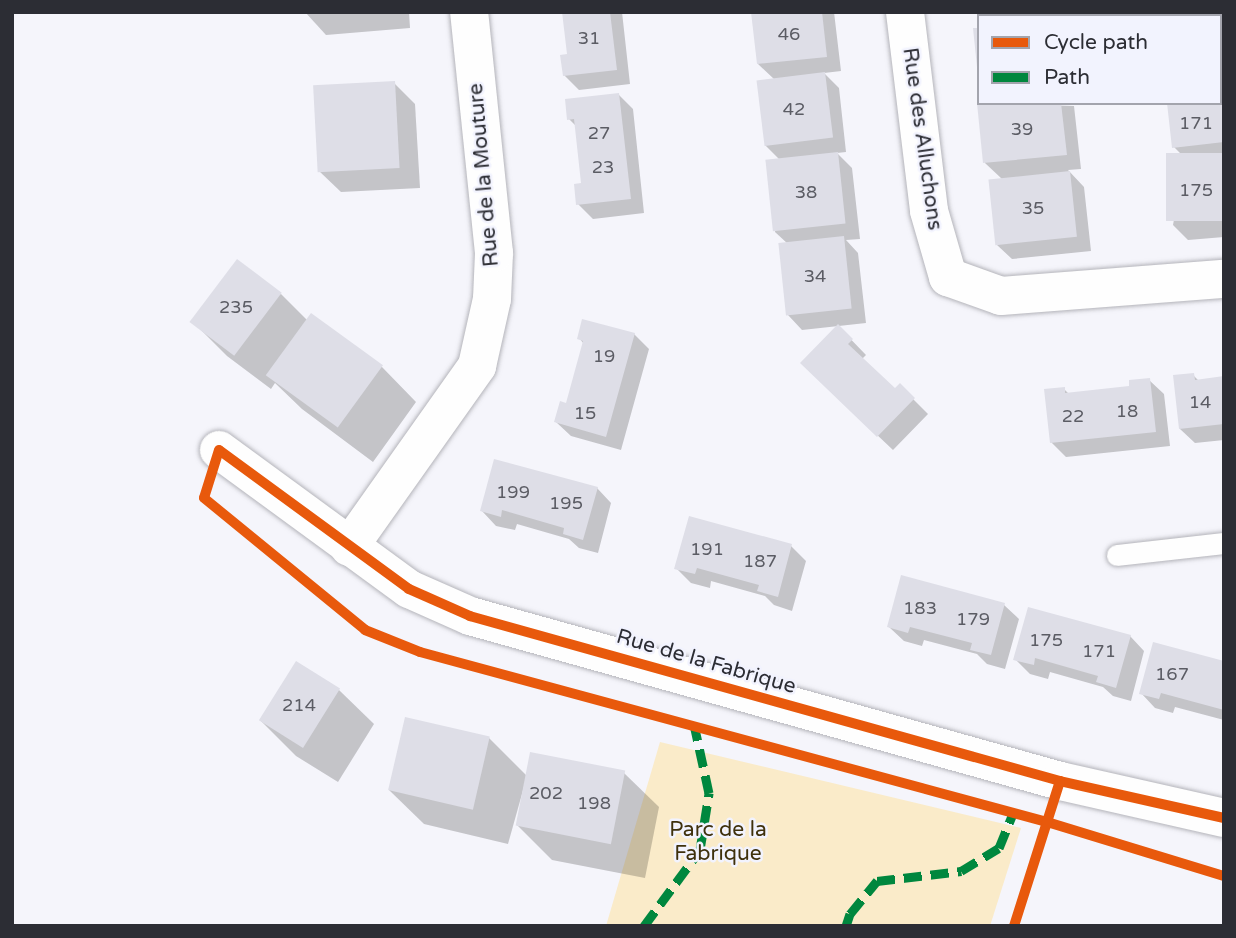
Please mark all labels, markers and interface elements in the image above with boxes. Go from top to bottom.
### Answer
legend [977,14,1222,105]
house number: 46 [778,23,800,45]
house number: 31 [578,27,600,49]
text: Cycle path [1044,30,1148,55]
street label: Rue des Alluchons [897,46,947,232]
text: Path [1044,65,1090,90]
street label: Rue de la Mouture [463,82,505,268]
house number: 42 [783,98,805,120]
house number: 171 [1179,112,1213,134]
house number: 39 [1011,118,1033,140]
house number: 27 [588,122,610,144]
house number: 23 [592,156,614,178]
house number: 175 [1179,179,1213,201]
house number: 38 [795,181,817,203]
house number: 35 [1022,197,1044,219]
house number: 34 [804,265,826,287]
house number: 235 [219,296,253,318]
house number: 19 [593,345,615,367]
house number: 14 [1189,391,1211,413]
house number: 18 [1116,400,1138,422]
house number: 15 [574,402,596,424]
house number: 22 [1062,405,1084,427]
house number: 199 [496,481,530,503]
house number: 195 [549,492,583,514]
house number: 191 [690,538,724,560]
house number: 187 [743,550,777,572]
house number: 183 [903,597,937,619]
house number: 179 [956,608,990,630]
street label: Rue de la Fabrique [613,624,799,700]
house number: 175 [1029,629,1063,651]
house number: 171 [1082,640,1116,662]
house number: 167 [1155,663,1189,685]
house number: 214 [282,694,316,716]
house number: 202 [529,782,563,804]
house number: 198 [577,792,611,814]
park label: Parc de la Fabrique [669,817,767,867]

